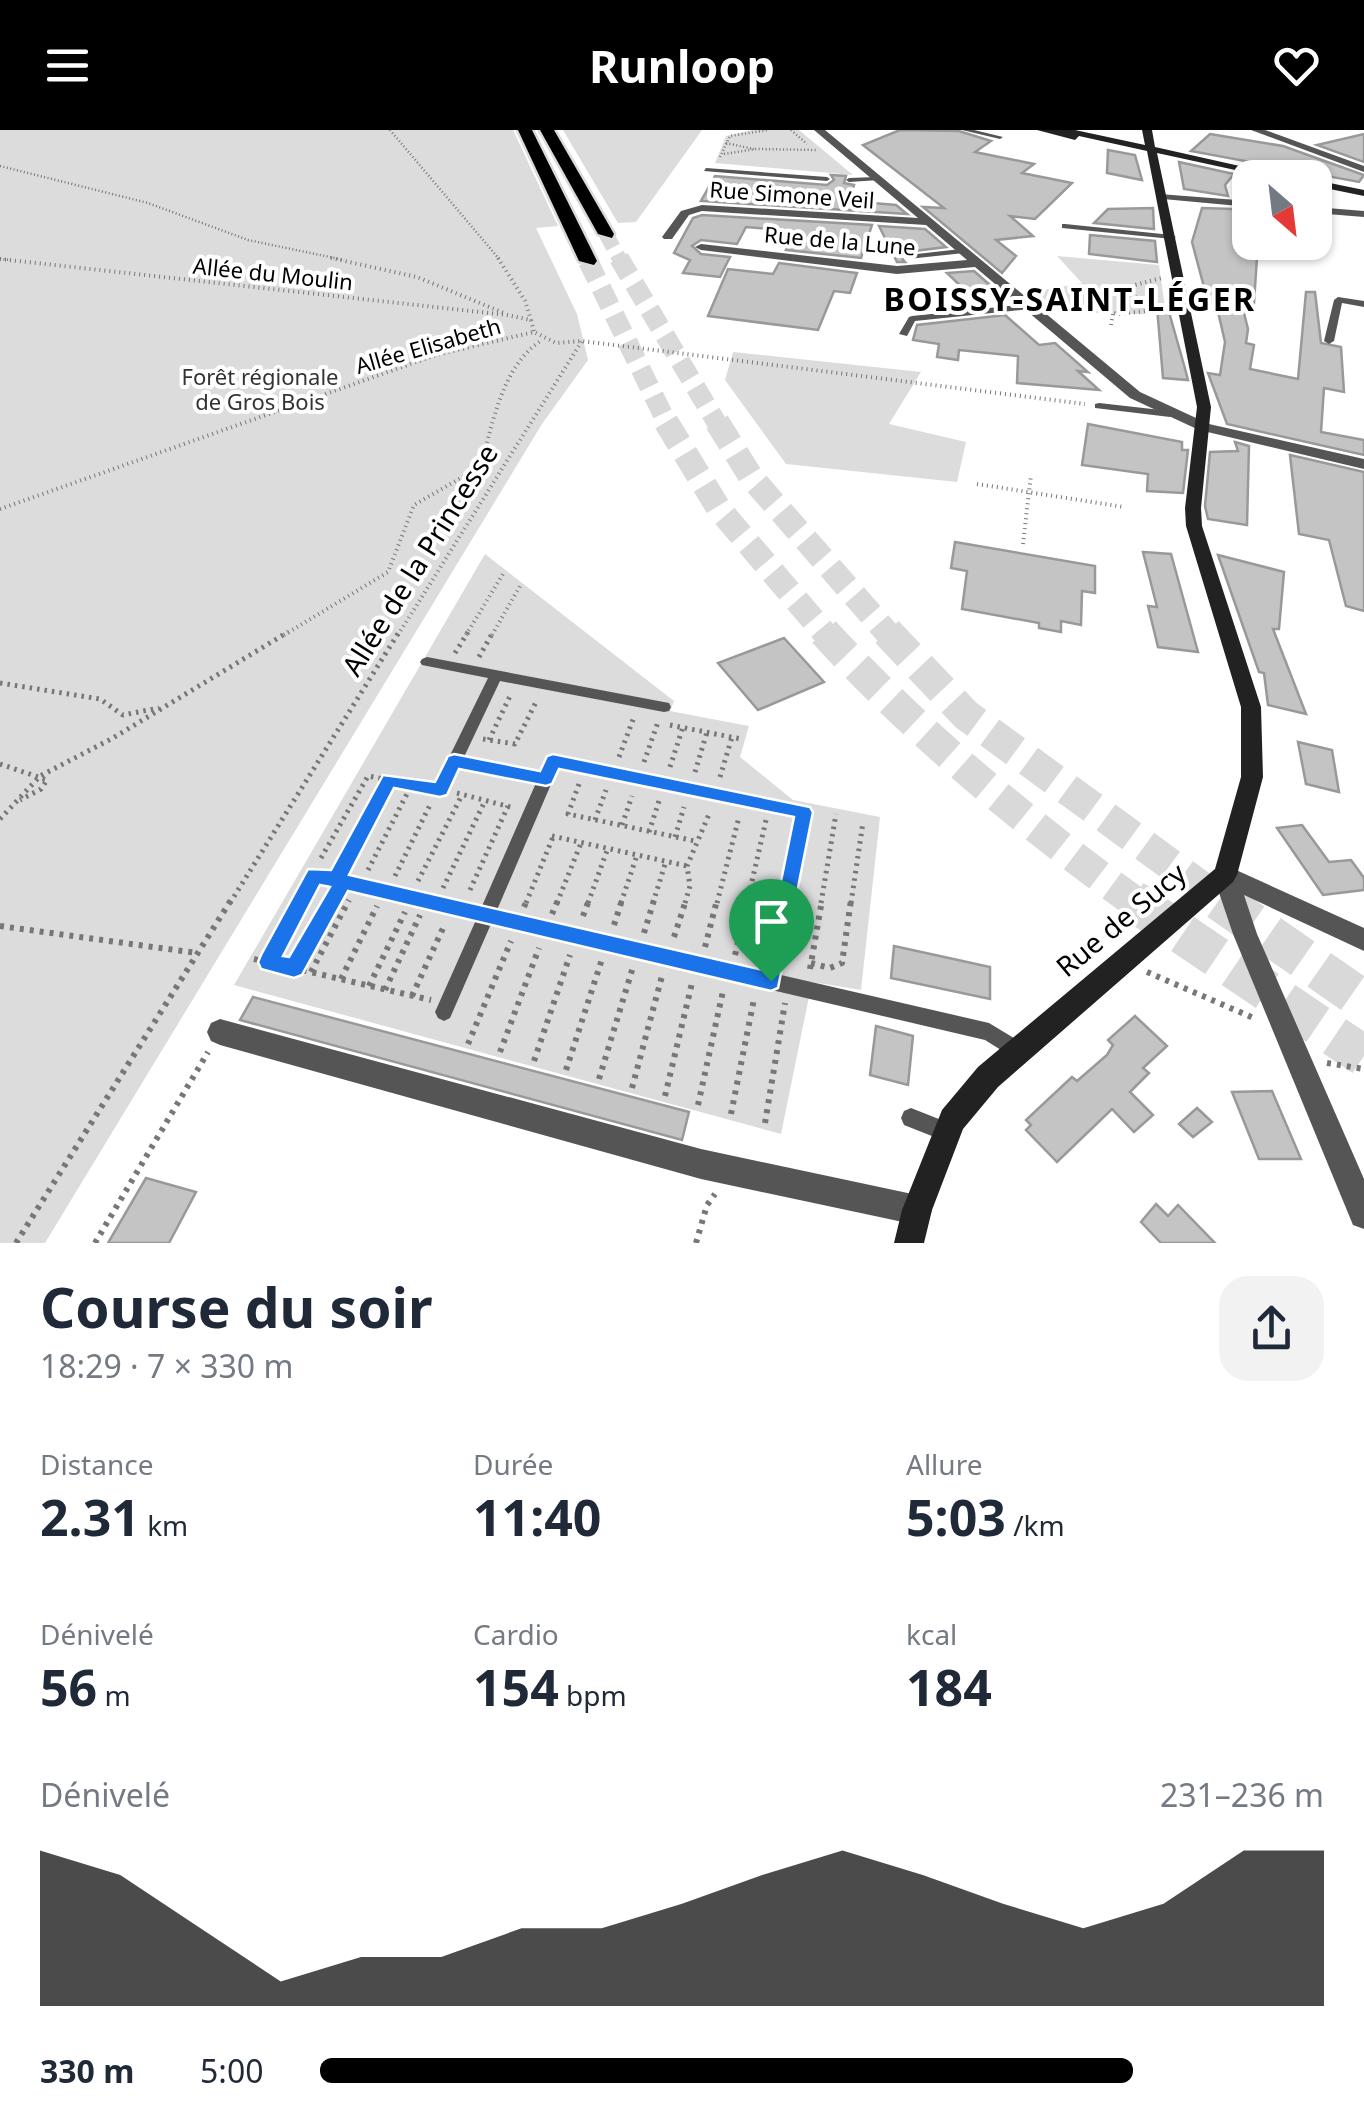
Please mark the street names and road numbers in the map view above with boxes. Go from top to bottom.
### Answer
street label: Rue Simone Veil [709,173,876,215]
street label: Rue de la Lune [763,218,917,262]
street label: Allée du Moulin [192,250,355,296]
street label: Allée Elisabeth [352,310,504,380]
street label: Allée de la Princesse [332,436,506,683]
street label: Rue de Sucy [1047,853,1194,985]

